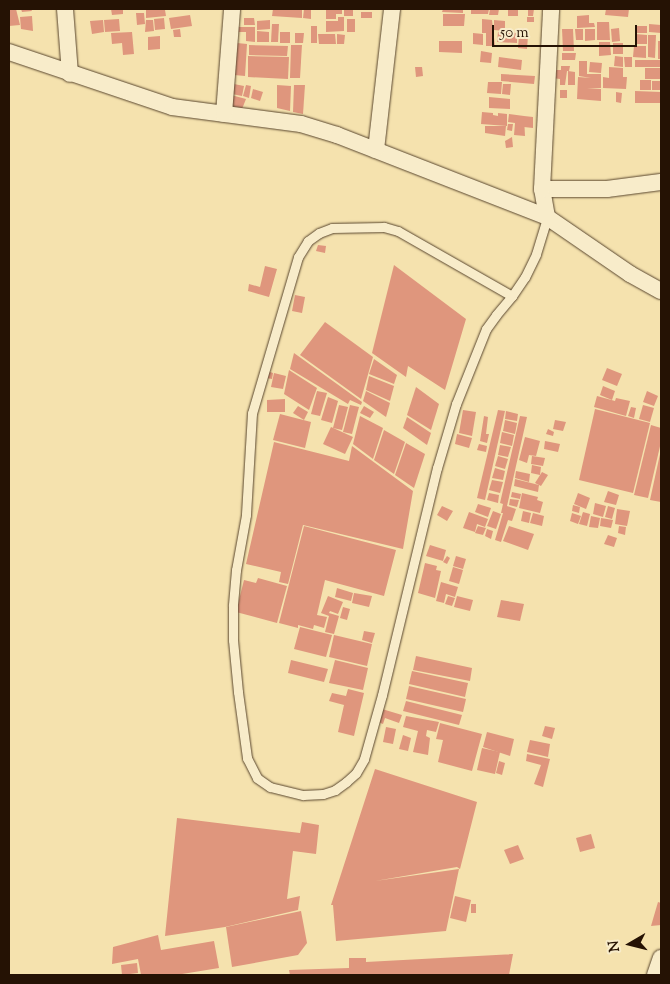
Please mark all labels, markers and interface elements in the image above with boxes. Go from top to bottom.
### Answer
scale bar [495,15,640,47]
text: 50 m [500,23,529,44]
north arrow [605,919,655,969]
text: N [604,939,626,953]

